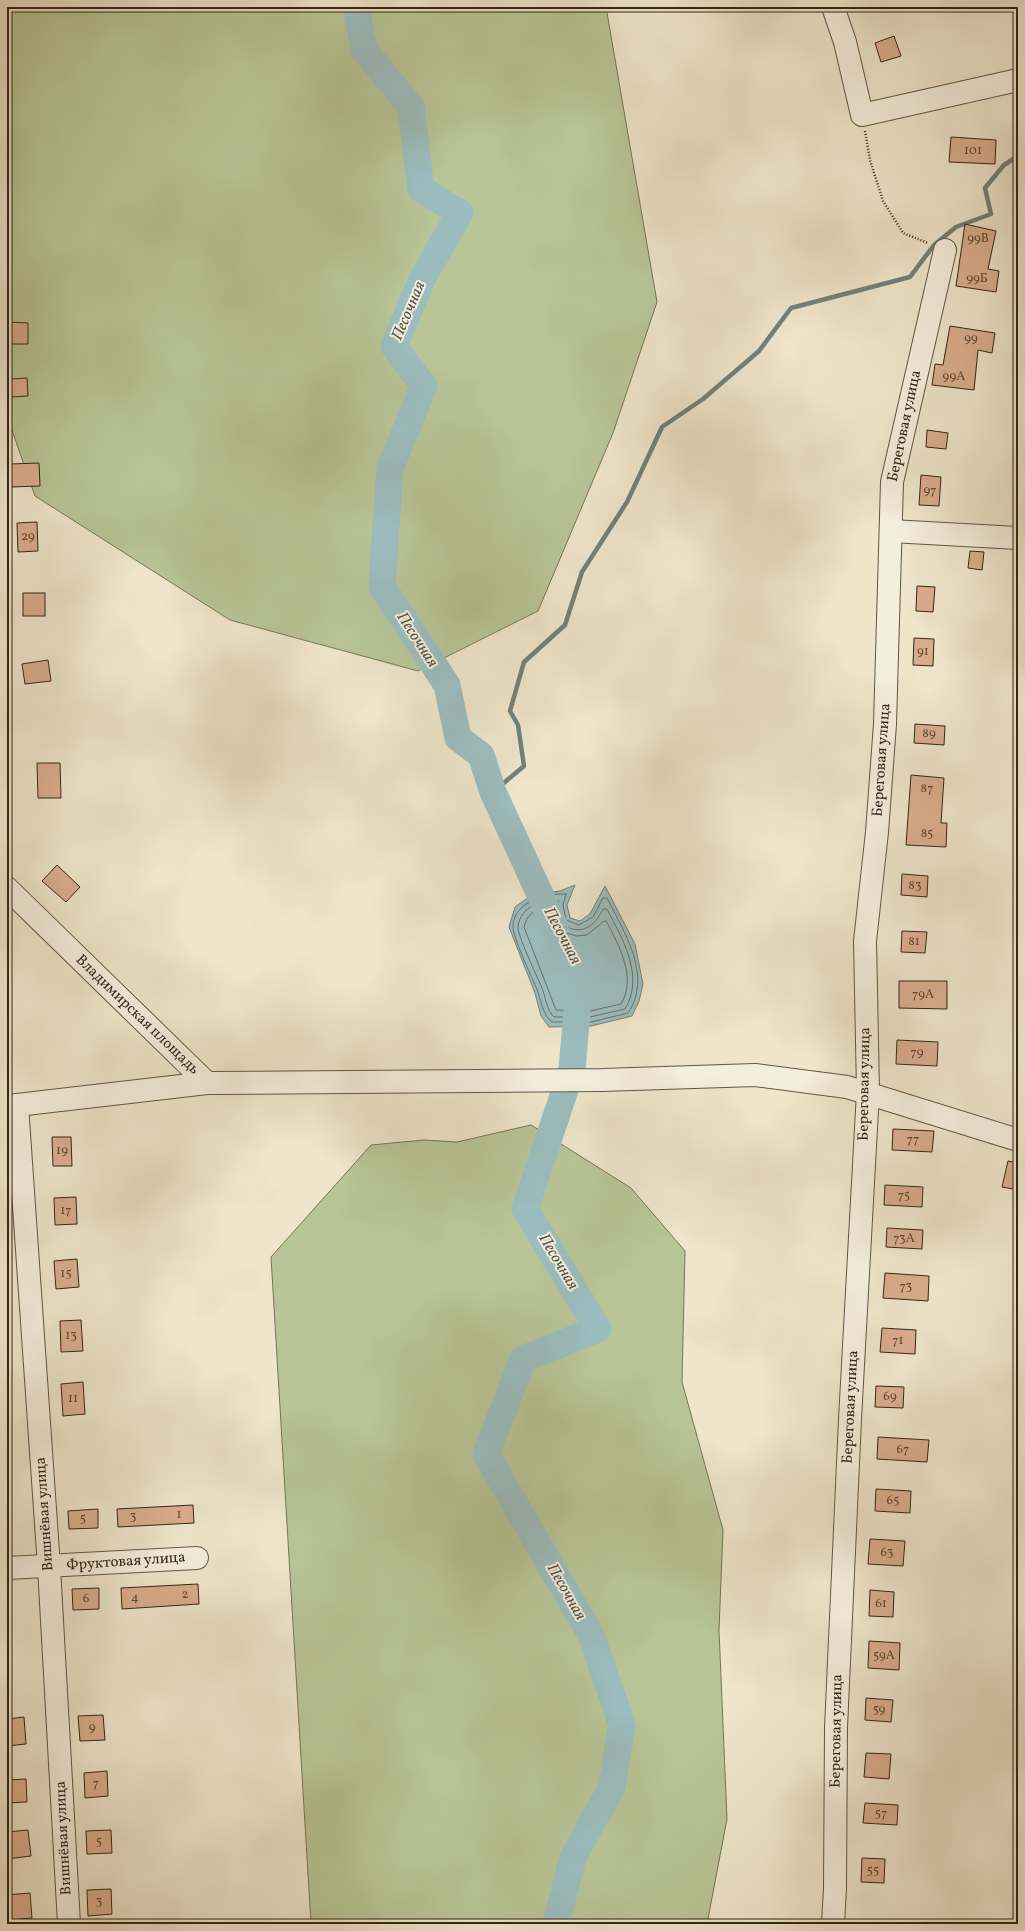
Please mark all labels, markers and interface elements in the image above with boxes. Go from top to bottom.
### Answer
house number: 101 [964,142,982,160]
house number: 99В [967,230,989,248]
house number: 99Б [966,270,988,288]
water label: Песочная [387,278,431,344]
house number: 99 [964,330,978,348]
street label: Береговая улица [883,368,927,484]
house number: 99А [943,368,965,386]
house number: 97 [923,482,937,500]
house number: 29 [21,528,35,546]
water label: Песочная [391,608,443,672]
house number: 91 [917,643,929,661]
street label: Береговая улица [868,703,896,817]
house number: 89 [922,725,936,743]
house number: 87 [921,780,933,798]
house number: 85 [921,825,933,843]
house number: 83 [908,877,922,895]
water label: Песочная [538,904,586,968]
house number: 81 [908,933,920,951]
street label: Владимирская площадь [70,950,204,1080]
house number: 79А [912,986,934,1004]
street label: Береговая улица [854,1027,876,1141]
house number: 79 [911,1044,924,1062]
house number: 77 [907,1131,919,1149]
house number: 19 [56,1142,68,1160]
house number: 75 [898,1187,910,1205]
house number: 17 [60,1202,72,1220]
water label: Песочная [533,1230,583,1294]
house number: 73А [893,1230,915,1248]
house number: 15 [60,1265,72,1283]
house number: 73 [900,1278,913,1296]
house number: 13 [65,1327,77,1345]
house number: 71 [892,1332,904,1350]
street label: Береговая улица [838,1350,864,1464]
house number: 69 [883,1388,897,1406]
house number: 11 [68,1390,78,1408]
house number: 67 [897,1441,909,1459]
street label: Вишнёвая улица [31,1456,59,1572]
house number: 65 [887,1492,899,1510]
house number: 1 [176,1506,182,1524]
house number: 3 [130,1508,137,1526]
house number: 5 [80,1510,86,1528]
house number: 63 [880,1544,894,1562]
street label: Фруктовая улица [66,1547,186,1577]
water label: Песочная [541,1560,591,1624]
house number: 2 [182,1586,189,1604]
house number: 4 [131,1589,139,1607]
house number: 6 [83,1590,90,1608]
house number: 61 [875,1595,887,1613]
house number: 59А [873,1647,895,1665]
street label: Береговая улица [826,1674,848,1788]
house number: 59 [873,1701,886,1719]
house number: 9 [89,1719,96,1737]
house number: 7 [93,1775,99,1793]
street label: Вишнёвая улица [51,1780,77,1896]
house number: 57 [875,1805,887,1823]
house number: 5 [96,1833,102,1851]
house number: 55 [867,1862,879,1880]
house number: 3 [96,1893,103,1911]

